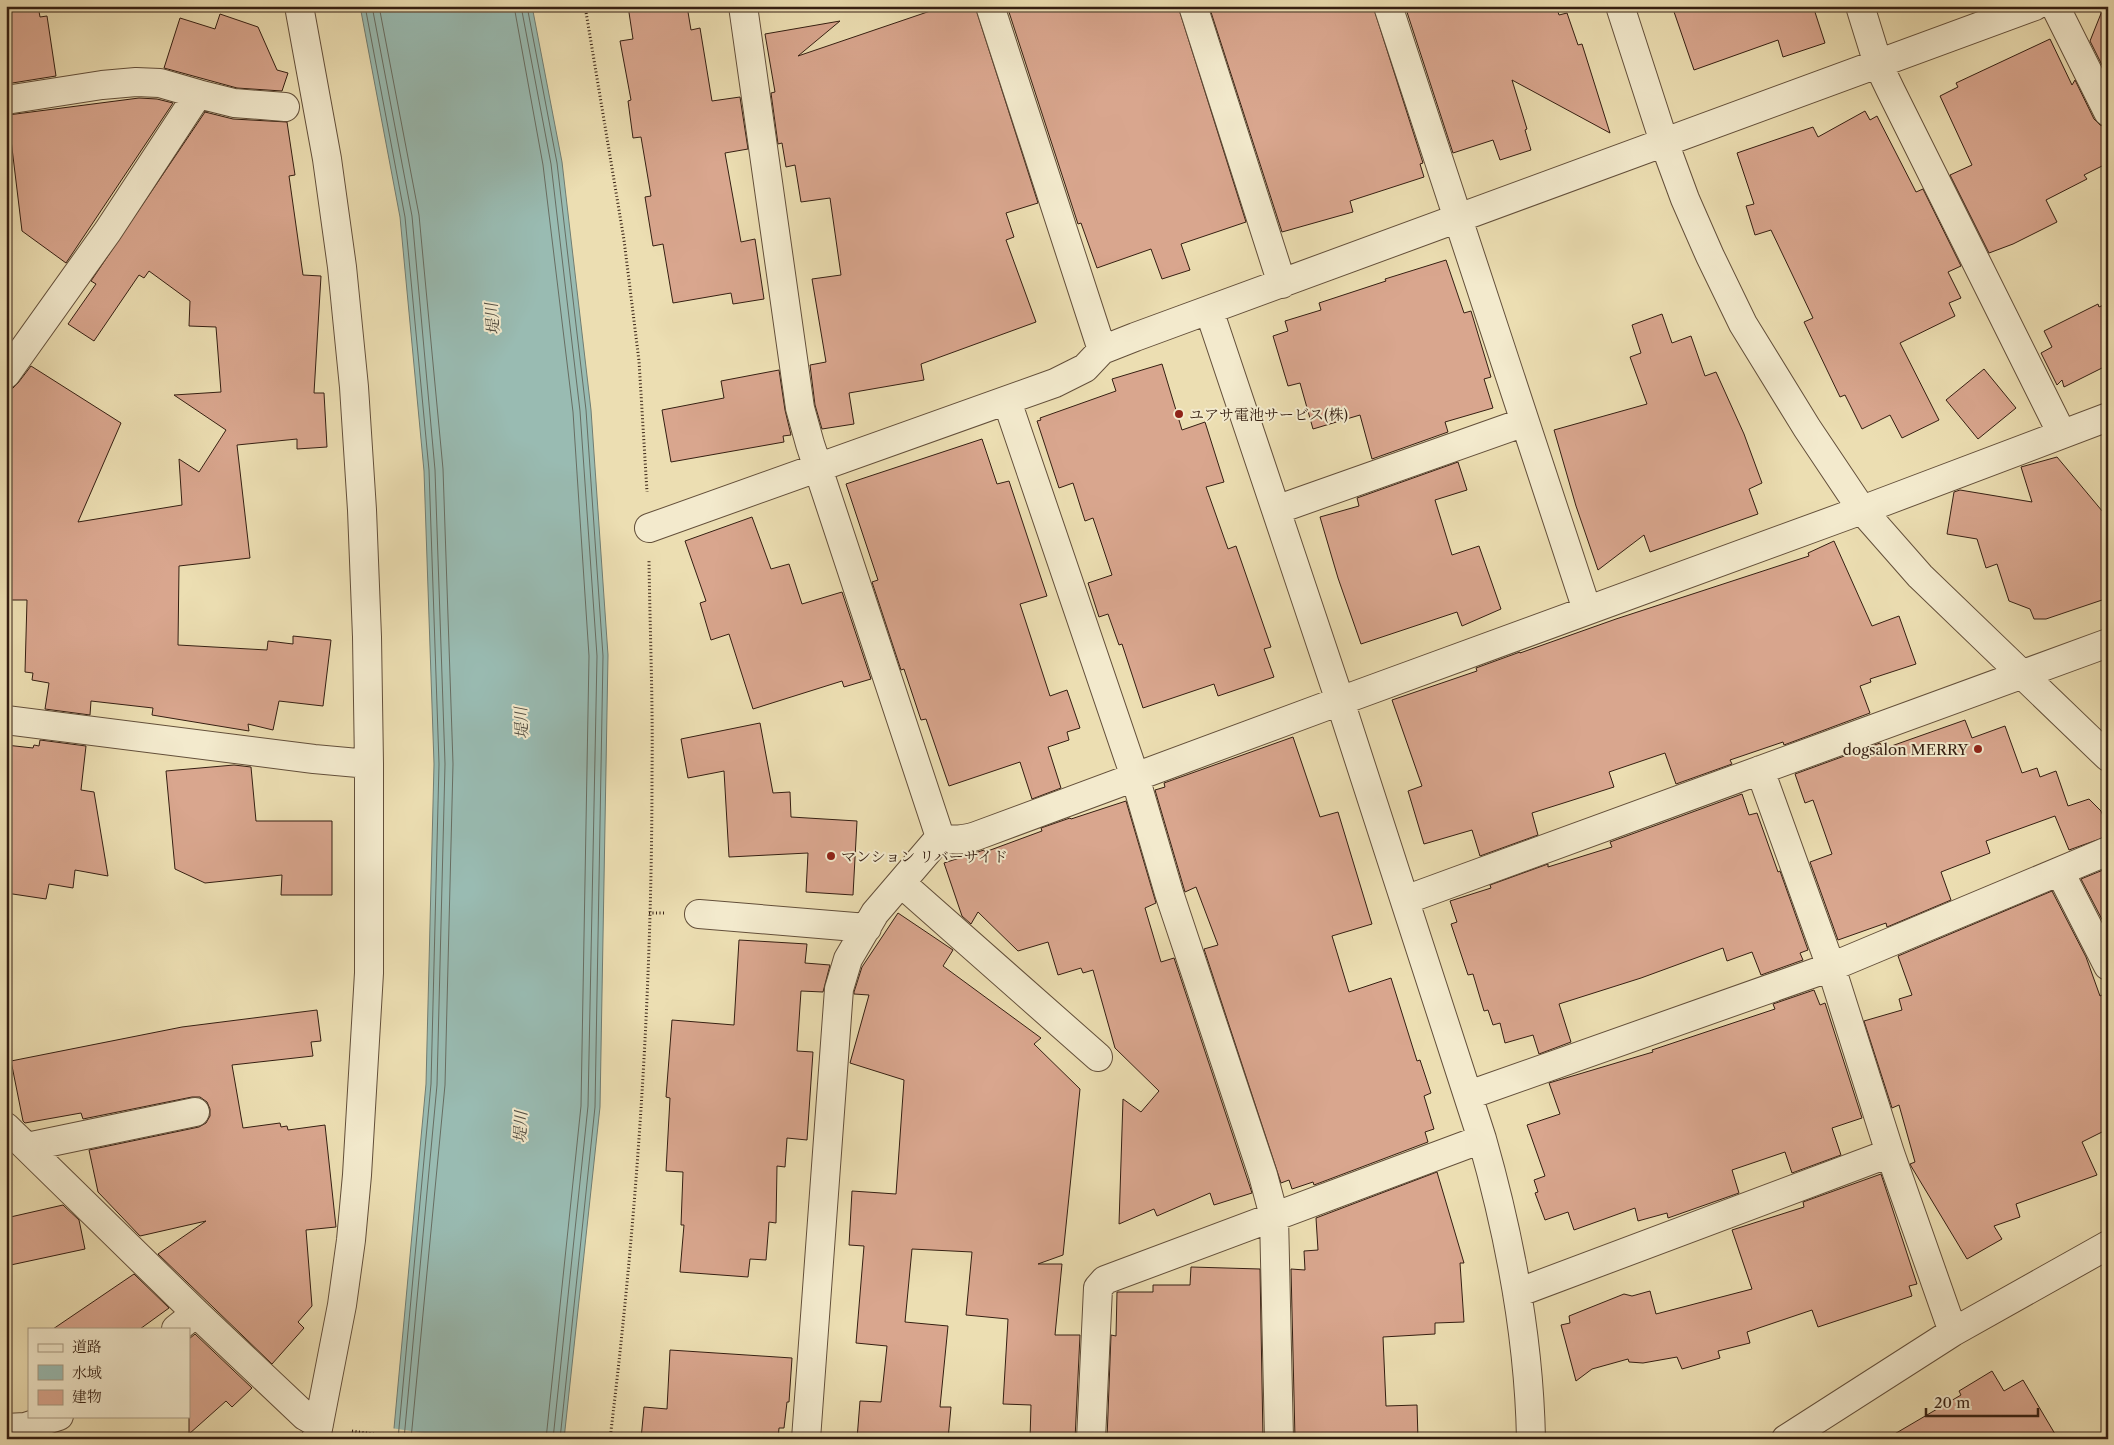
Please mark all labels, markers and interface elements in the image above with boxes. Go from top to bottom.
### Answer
water label: 堤川 [480,300,503,336]
place label: ユアサ電池サービス(株) [1189,405,1348,424]
marker: ユアサ電池サービス(株) [1173,408,1185,420]
water label: 堤川 [510,705,532,740]
place label: dogsalon MERRY [1843,740,1968,759]
marker: dogsalon MERRY [1972,743,1984,755]
place label: マンション リバーサイド [841,847,1008,866]
marker: マンション リバーサイド [825,850,837,862]
water label: 堤川 [509,1109,531,1143]
legend [28,1328,190,1418]
text: 道路 [72,1337,102,1356]
text: 水域 [72,1363,102,1382]
scale bar [1926,1385,2039,1417]
text: 建物 [72,1387,102,1406]
text: 20 m [1934,1393,1970,1412]

